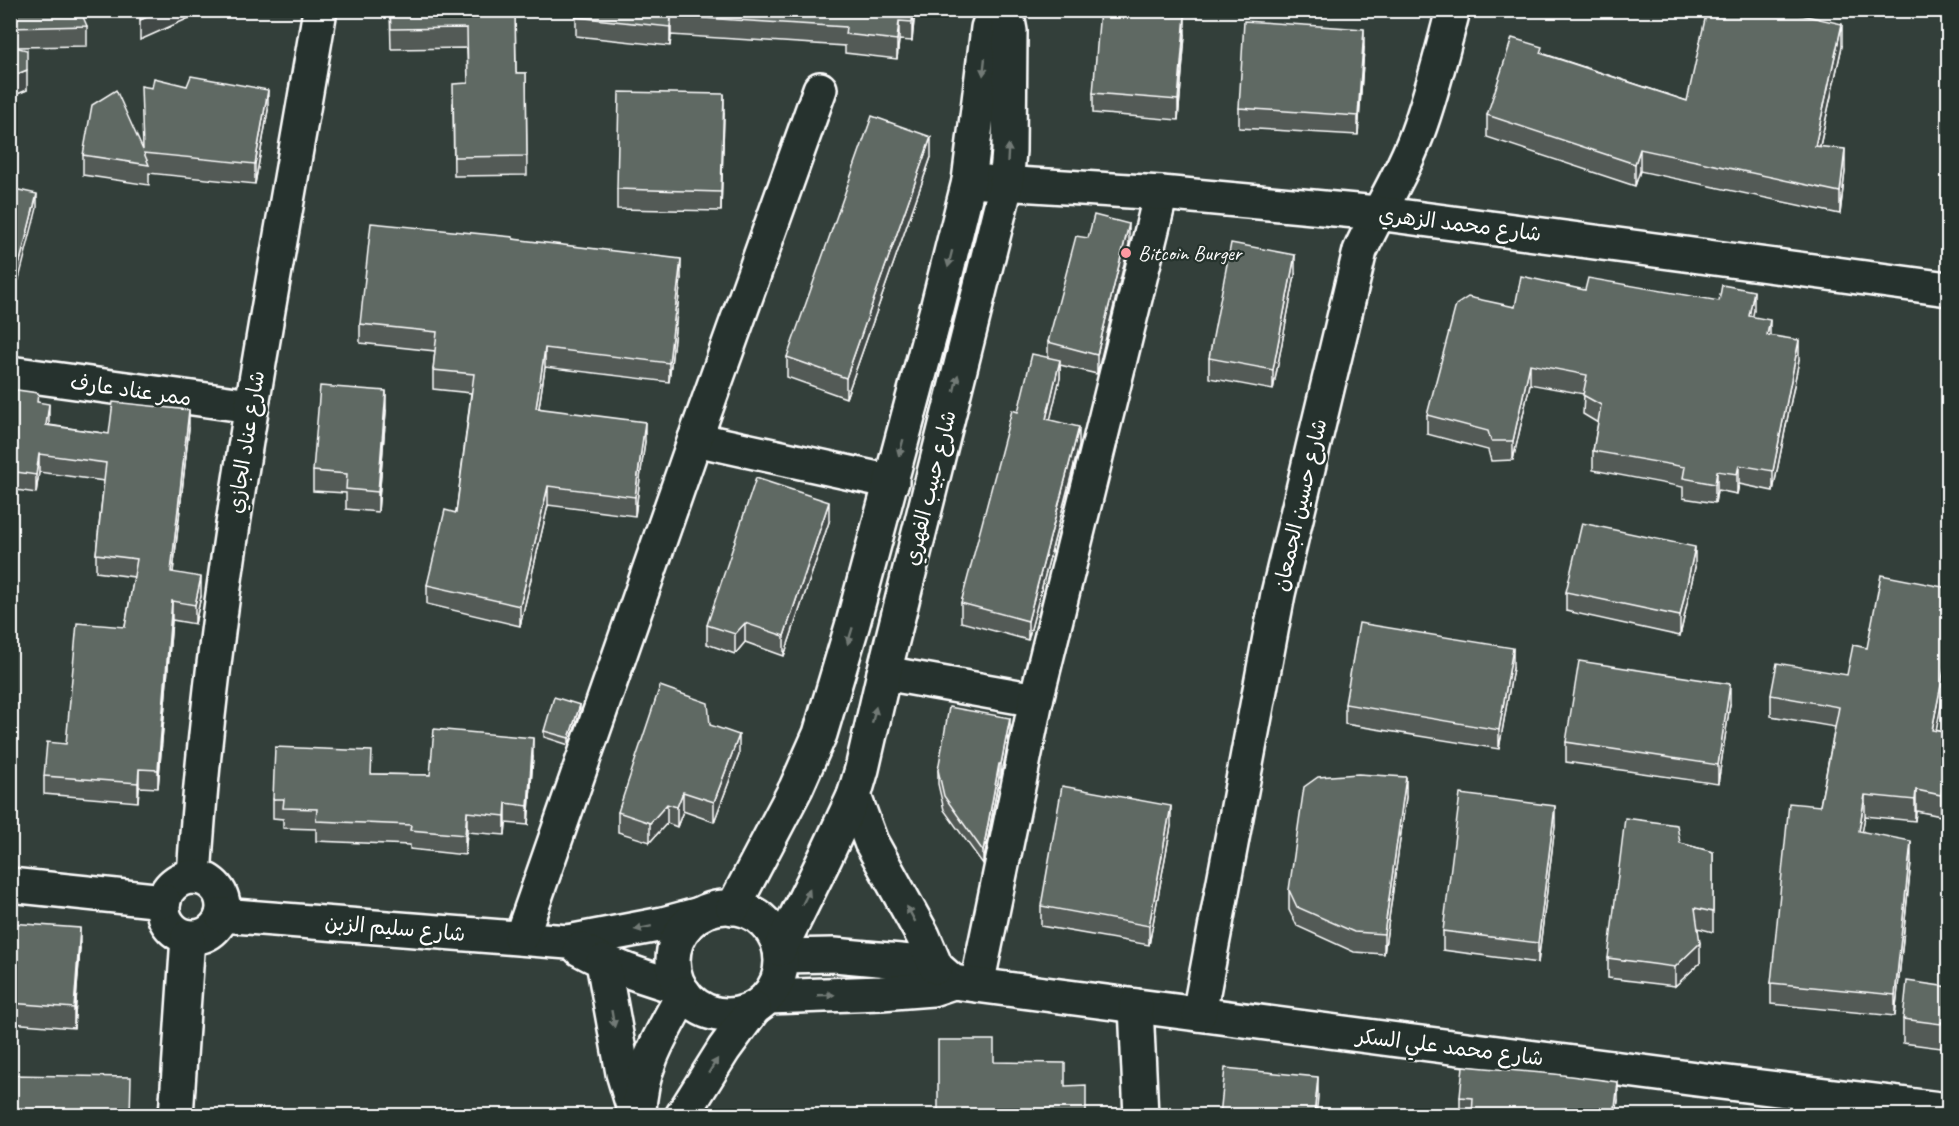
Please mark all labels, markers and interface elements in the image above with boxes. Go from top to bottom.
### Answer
one-way arrow [979,58,989,77]
one-way arrow [1004,143,1013,162]
street label: شارع محمد الزهري [1377,201,1543,249]
place label: Bitcoin Burger [1138,240,1243,266]
marker: Bitcoin Burger [1119,246,1133,260]
one-way arrow [944,250,954,268]
street label: ممر عناد عارف [69,369,193,411]
street label: شارع عناد الجازي [222,369,272,515]
one-way arrow [952,374,961,392]
street label: شارع حبيب الفهري [898,408,964,569]
street label: شارع حسين الجمعان [1267,416,1334,594]
one-way arrow [896,439,905,457]
one-way arrow [845,627,854,645]
one-way arrow [870,706,879,725]
one-way arrow [802,889,811,906]
one-way arrow [906,905,916,922]
street label: شارع سليم الزبن [323,909,466,950]
one-way arrow [634,924,653,933]
one-way arrow [817,990,836,999]
one-way arrow [609,1010,618,1029]
street label: شارع محمد علي السكر [1352,1022,1545,1077]
one-way arrow [707,1058,718,1074]

